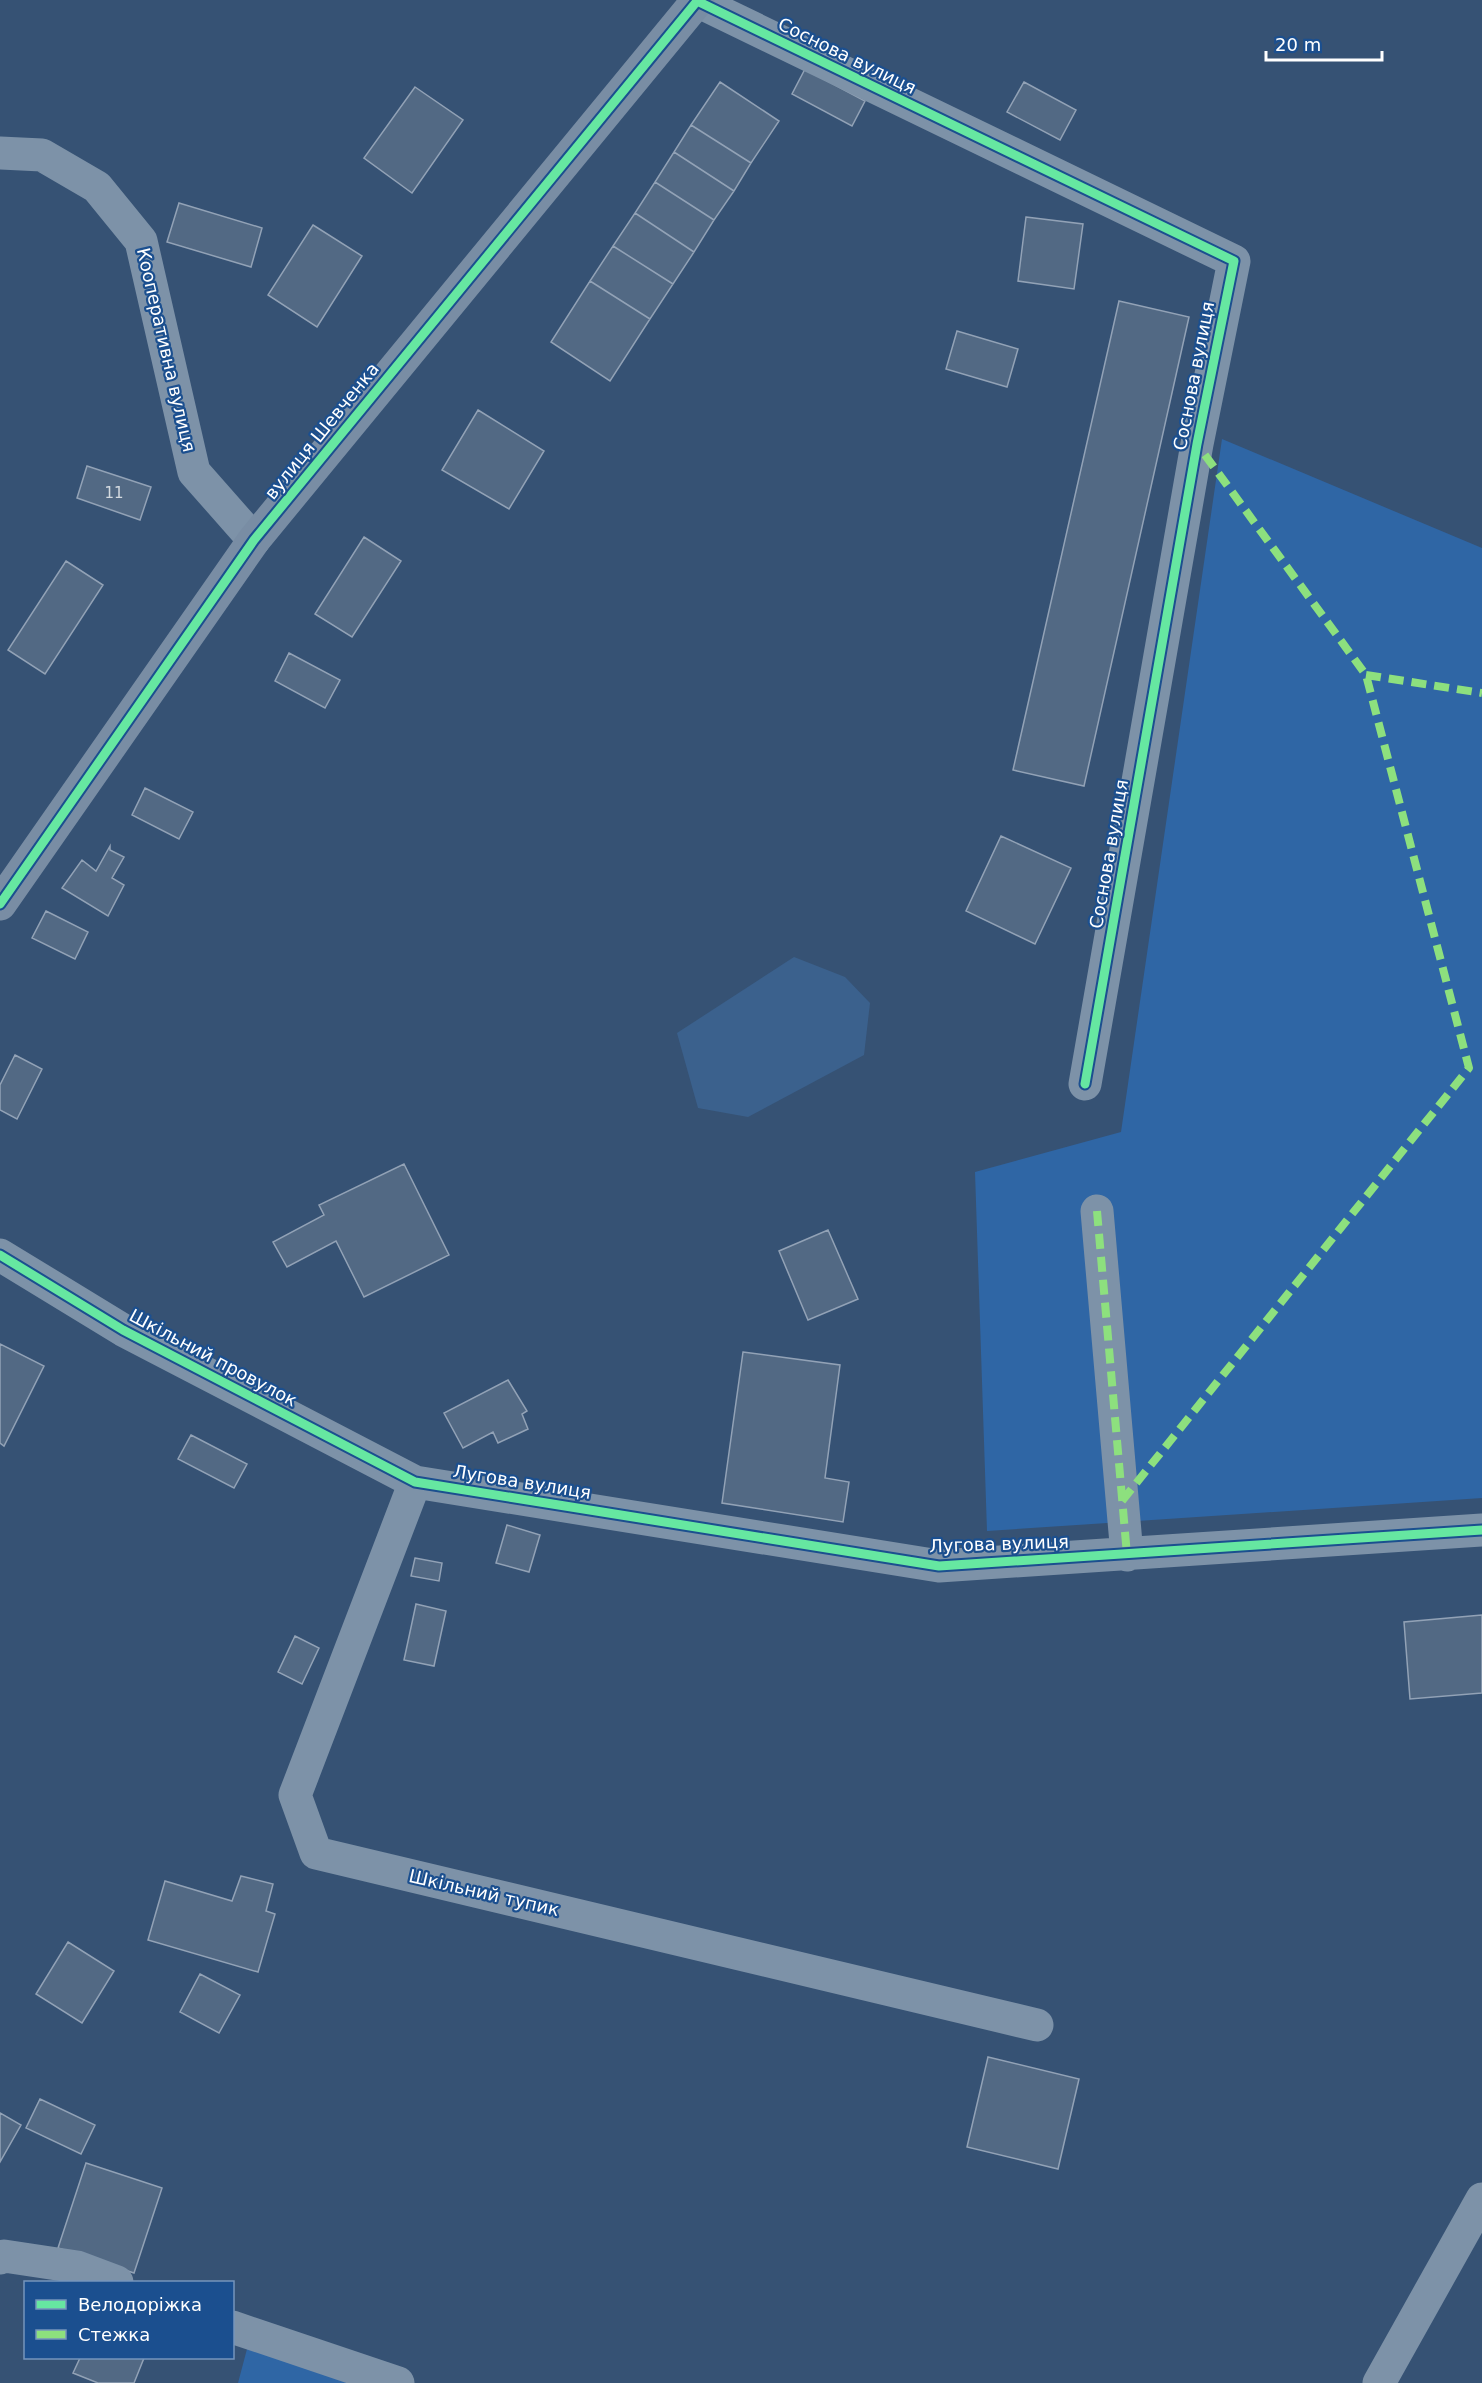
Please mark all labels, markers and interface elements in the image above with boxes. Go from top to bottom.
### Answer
street label: Соснова вулиця [775,13,920,98]
scale bar [1266,24,1382,62]
text: 20 m [1275,34,1321,55]
street label: Кооперативна вулиця [133,246,200,454]
street label: Соснова вулиця [1169,300,1218,452]
street label: вулиця Шевченка [260,358,383,503]
house number: 11 [104,484,124,502]
street label: Соснова вулиця [1085,778,1132,930]
street label: Шкільний провулок [126,1304,301,1411]
street label: Лугова вулиця [452,1460,593,1503]
street label: Лугова вулиця [929,1531,1069,1556]
street label: Шкільний тупик [407,1865,561,1920]
legend [24,2281,234,2359]
text: Велодоріжка [78,2294,202,2315]
text: Стежка [78,2324,150,2345]

